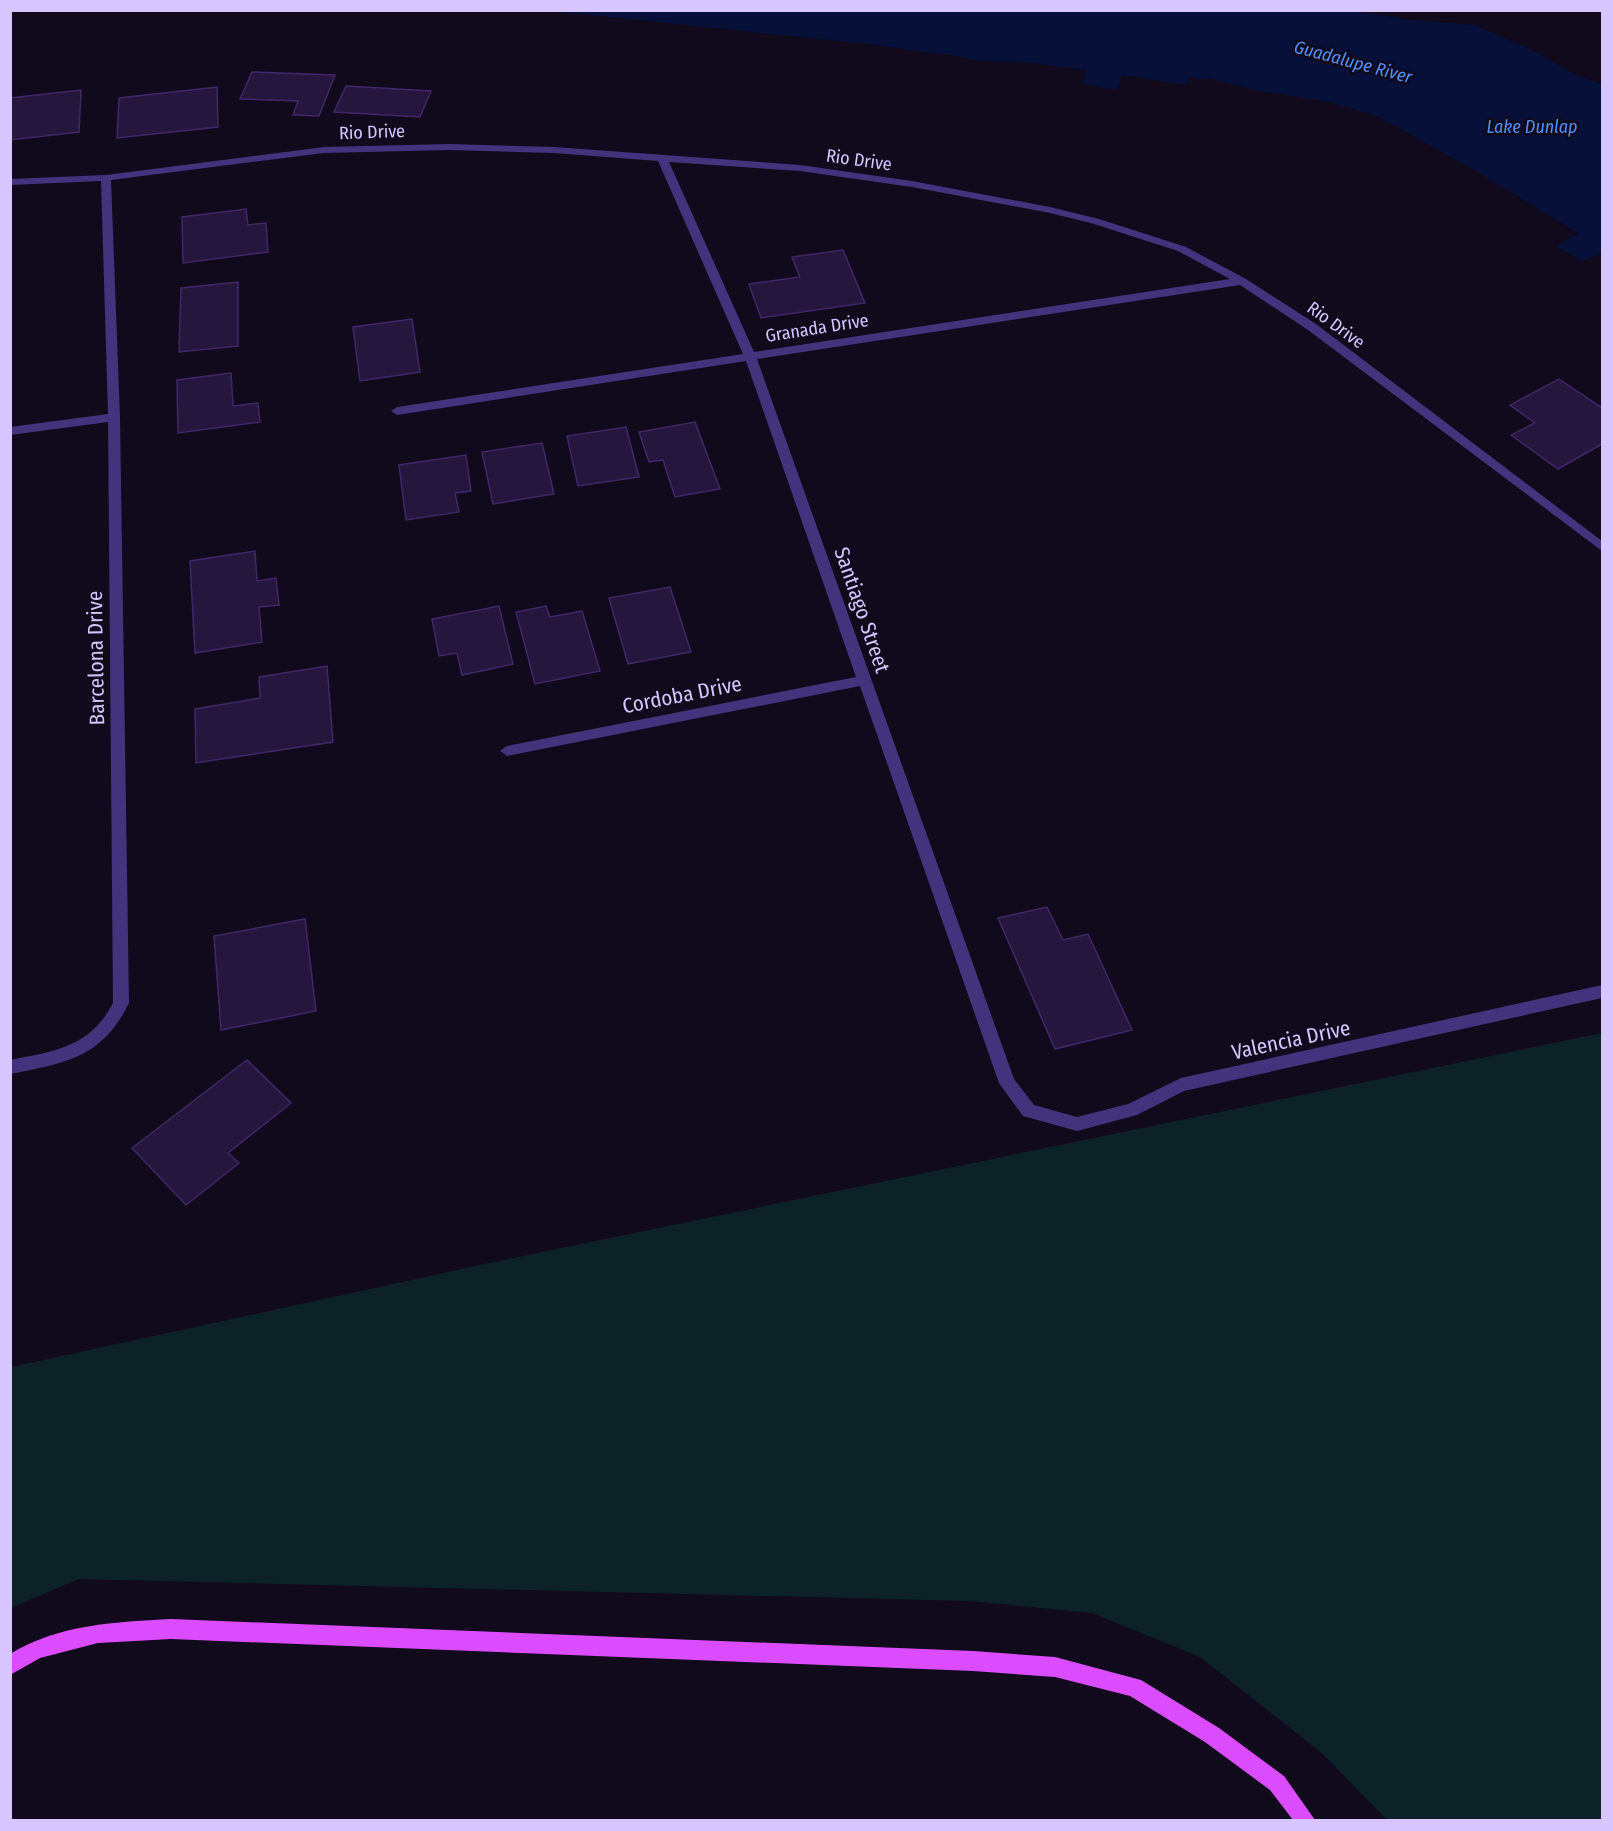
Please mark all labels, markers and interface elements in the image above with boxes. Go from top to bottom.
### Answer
water label: Guadalupe River [1292,36,1415,88]
water label: Lake Dunlap [1486,116,1578,138]
street label: Rio Drive [339,120,406,144]
street label: Rio Drive [825,145,893,176]
street label: Rio Drive [1303,297,1369,353]
street label: Granada Drive [764,309,870,347]
street label: Santiago Street [828,544,896,676]
street label: Barcelona Drive [82,590,110,726]
street label: Cordoba Drive [620,671,744,719]
street label: Valencia Drive [1229,1015,1353,1065]

